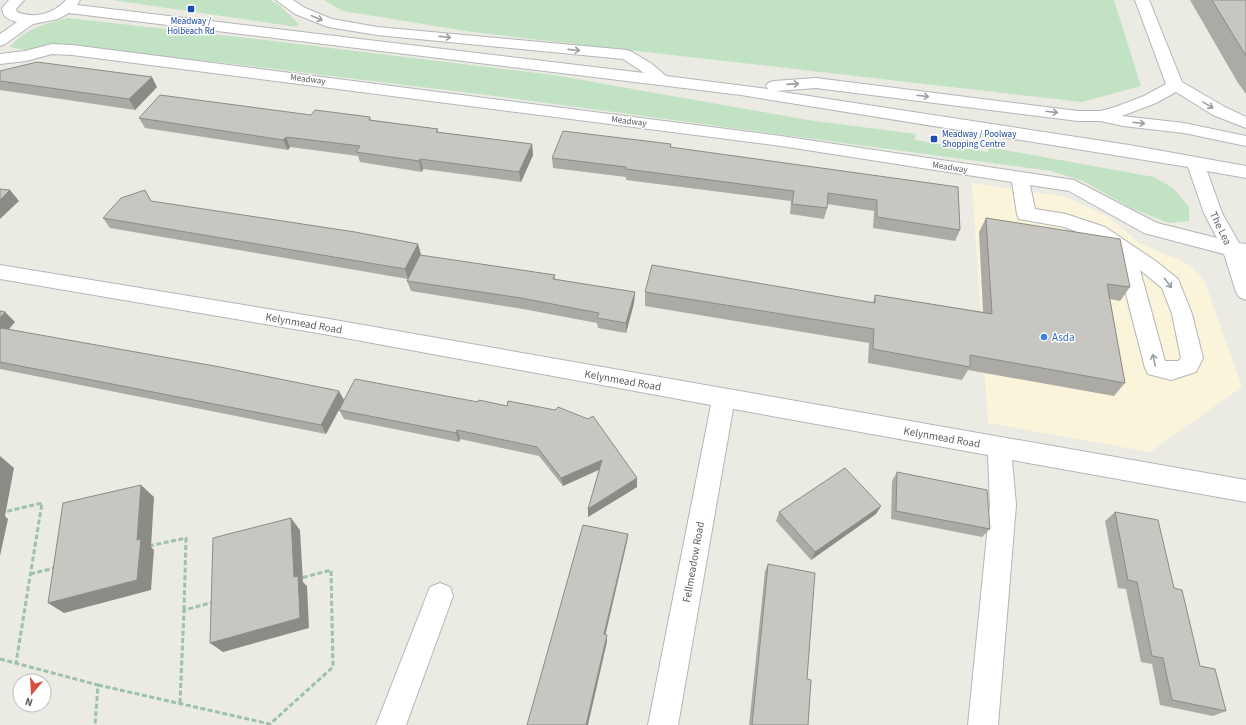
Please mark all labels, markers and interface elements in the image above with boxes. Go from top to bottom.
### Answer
marker: Meadway / Holbeach Rd [186,4,196,14]
place label: Meadway / Holbeach Rd [167,15,215,38]
one-way arrow [311,15,323,22]
one-way arrow [438,34,451,41]
one-way arrow [567,47,580,54]
street label: Meadway [290,71,327,88]
one-way arrow [786,81,799,88]
one-way arrow [916,92,929,100]
one-way arrow [1202,101,1214,109]
one-way arrow [1045,108,1058,116]
street label: Meadway [611,113,648,130]
one-way arrow [1132,119,1145,127]
place label: Meadway / Poolway Shopping Centre [942,128,1017,151]
marker: Meadway / Poolway Shopping Centre [929,134,939,144]
street label: Meadway [931,158,969,177]
street label: The Lea [1206,209,1235,248]
one-way arrow [1164,278,1172,289]
street label: Kelynmead Road [264,309,343,338]
place label: Asda [1052,330,1074,345]
marker: Asda [1039,332,1049,342]
one-way arrow [1150,354,1158,367]
street label: Kelynmead Road [583,366,662,395]
street label: Kelynmead Road [902,423,981,452]
street label: Fellmeadow Road [679,520,708,604]
north arrow [12,673,52,713]
text: N [23,694,35,710]

